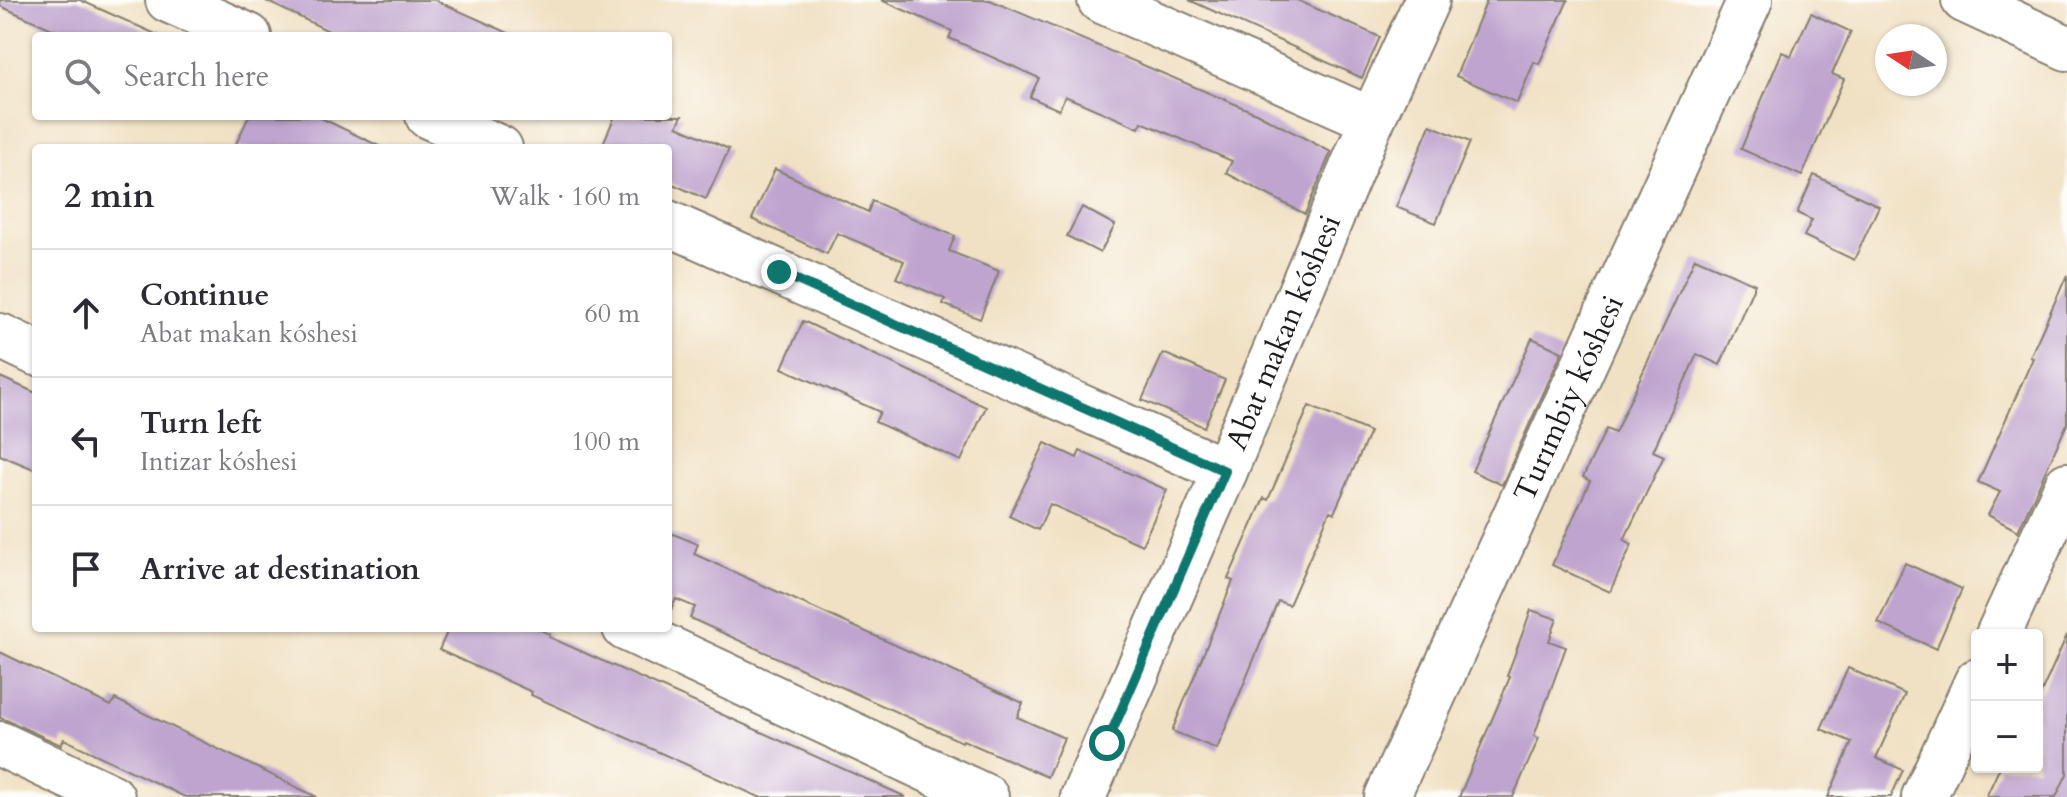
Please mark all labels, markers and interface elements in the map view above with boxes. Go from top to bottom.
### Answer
north arrow [1875,24,1947,96]
search box [32,32,672,120]
icon: search [60,54,104,98]
text: Search here [124,56,269,97]
text: 2 min [64,173,155,219]
text: Walk · 160 m [490,179,640,214]
street label: Abat makan kóshesi [1216,209,1351,456]
route end [761,254,797,290]
text: Continue [140,275,269,316]
street label: Turımbiy kóshesi [1504,289,1634,508]
icon: ahead [64,291,108,335]
text: 60 m [584,296,640,331]
text: Abat makan kóshesi [140,316,358,351]
text: Turn left [140,403,262,444]
icon: left [64,419,108,463]
text: 100 m [571,424,640,459]
text: Intizar kóshesi [140,444,297,479]
icon: arrive [64,547,108,591]
text: Arrive at destination [140,549,420,590]
map controls [1971,629,2043,773]
button: + [1971,629,2043,701]
button: − [1971,701,2043,773]
route start [1089,725,1125,761]

